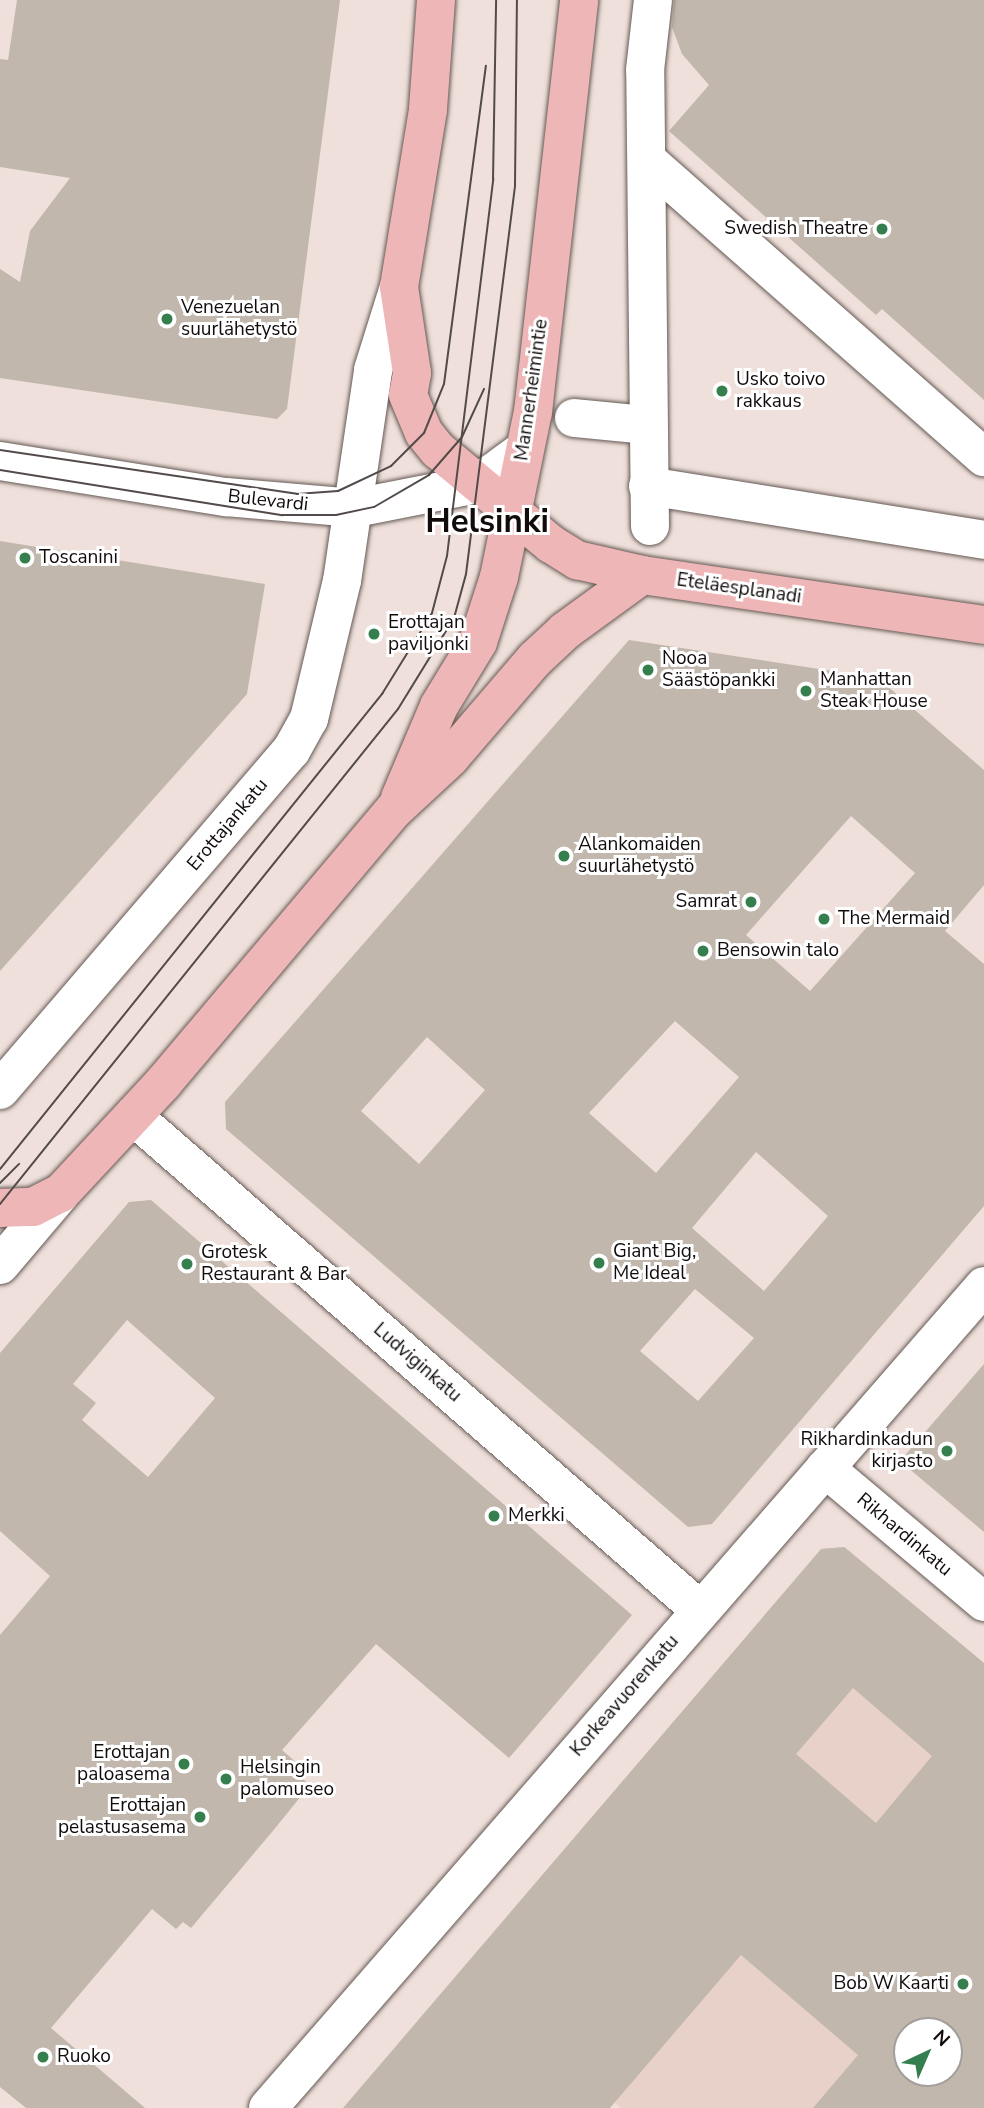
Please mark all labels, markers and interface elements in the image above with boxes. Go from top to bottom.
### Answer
place label: Swedish Theatre [724,218,868,240]
marker: Swedish Theatre [874,221,890,237]
place label: Venezuelan suurlähetystö [181,297,297,341]
marker: Venezuelan suurlähetystö [159,311,175,327]
street label: Mannerheimintie [511,318,553,462]
place label: Usko toivo rakkaus [736,369,825,413]
marker: Usko toivo rakkaus [714,383,730,399]
street label: Bulevardi [227,485,309,517]
district label: Helsinki [425,502,549,542]
place label: Toscanini [39,547,118,569]
marker: Toscanini [17,550,33,566]
street label: Eteläesplanadi [675,569,803,609]
place label: Erottajan paviljonki [388,612,469,656]
marker: Erottajan paviljonki [366,626,382,642]
place label: Nooa Säästöpankki [662,648,775,692]
marker: Nooa Säästöpankki [640,662,656,678]
place label: Manhattan Steak House [820,669,928,713]
marker: Manhattan Steak House [798,683,814,699]
street label: Erottajankatu [183,774,273,876]
place label: Alankomaiden suurlähetystö [578,834,701,878]
marker: Alankomaiden suurlähetystö [556,848,572,864]
place label: Samrat [676,891,737,913]
marker: Samrat [743,894,759,910]
place label: The Mermaid [838,908,950,930]
marker: The Mermaid [816,911,832,927]
place label: Bensowin talo [717,940,839,962]
marker: Bensowin talo [695,943,711,959]
place label: Giant Big, Me Ideal [613,1241,696,1285]
place label: Grotesk Restaurant & Bar [201,1242,347,1286]
marker: Giant Big, Me Ideal [591,1255,607,1271]
marker: Grotesk Restaurant & Bar [179,1256,195,1272]
street label: Ludviginkatu [368,1319,466,1407]
place label: Rikhardinkadun kirjasto [801,1429,933,1473]
marker: Rikhardinkadun kirjasto [939,1443,955,1459]
street label: Rikhardinkatu [852,1489,956,1581]
place label: Merkki [508,1505,565,1527]
marker: Merkki [486,1508,502,1524]
street label: Korkeavuorenkatu [566,1631,684,1761]
place label: Erottajan paloasema [77,1742,170,1786]
marker: Erottajan paloasema [176,1756,192,1772]
place label: Helsingin palomuseo [240,1757,334,1801]
marker: Helsingin palomuseo [218,1771,234,1787]
place label: Erottajan pelastusasema [58,1795,186,1839]
marker: Erottajan pelastusasema [192,1809,208,1825]
place label: Bob W Kaarti [833,1973,949,1995]
marker: Bob W Kaarti [955,1976,971,1992]
north arrow [893,2017,963,2087]
text: N [927,2024,955,2053]
place label: Ruoko [57,2046,111,2068]
marker: Ruoko [35,2049,51,2065]

